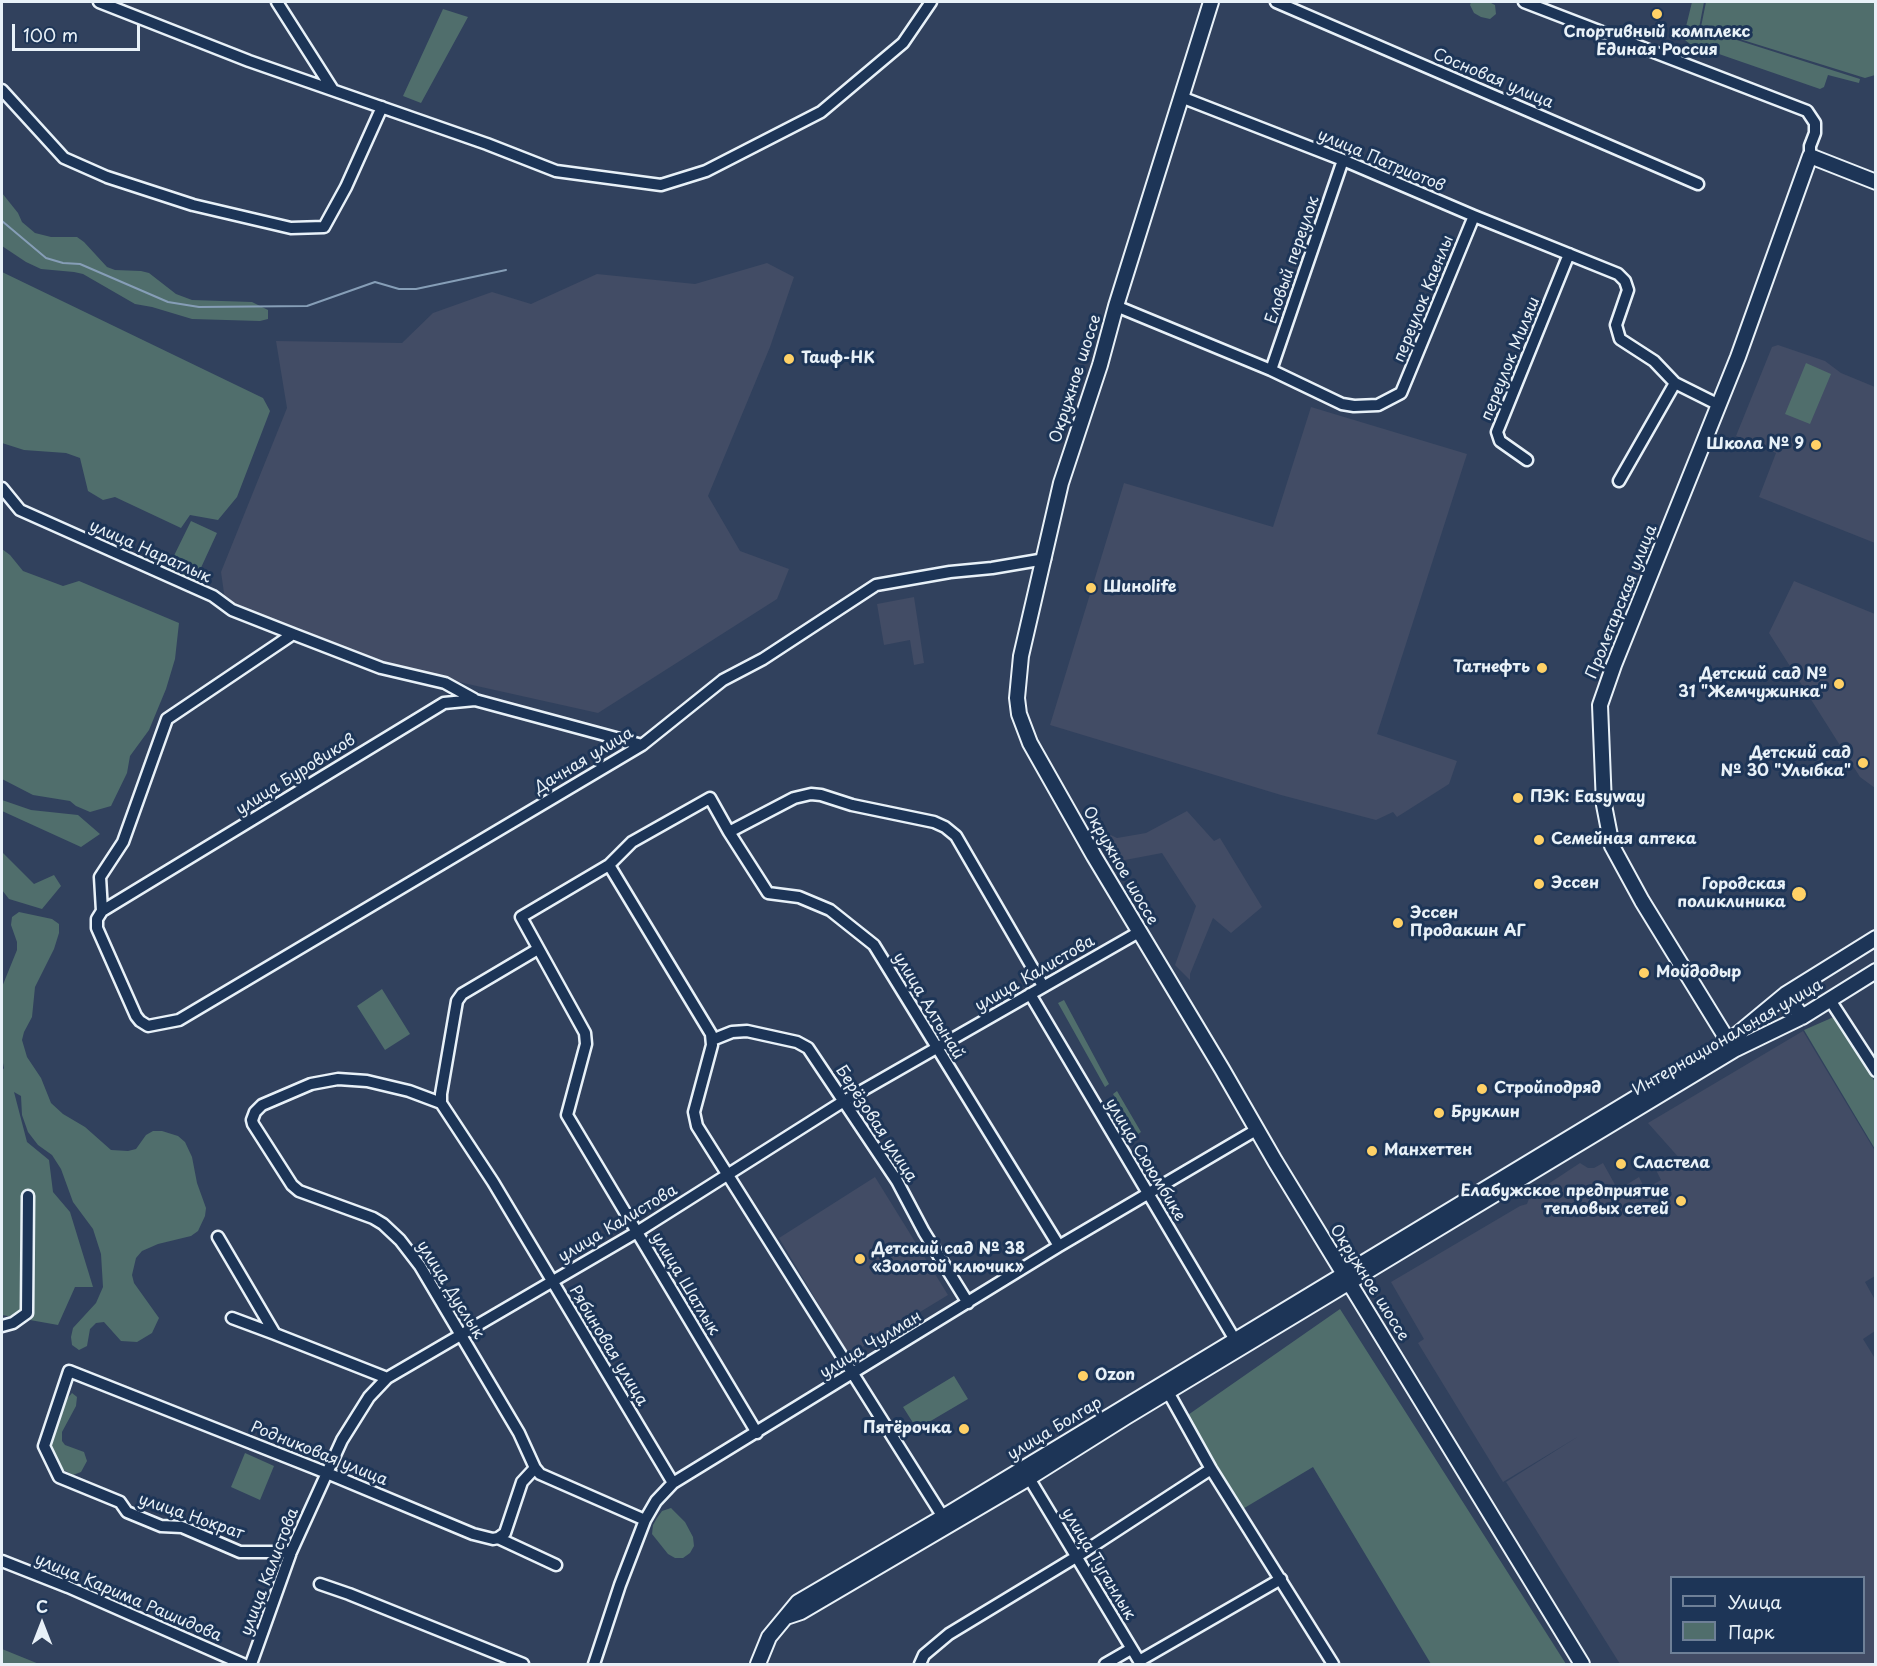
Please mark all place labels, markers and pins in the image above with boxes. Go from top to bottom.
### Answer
marker: Спортивный комплекс Единая Россия [1650,7,1664,21]
place label: Спортивный комплекс Единая Россия [1564,23,1750,61]
place label: Таиф-НК [801,349,875,369]
marker: Таиф-НК [782,352,796,366]
place label: Школа № 9 [1706,435,1804,455]
marker: Школа № 9 [1809,438,1823,452]
place label: Шиноlife [1103,578,1177,598]
marker: Шиноlife [1084,581,1098,595]
place label: Татнефть [1453,658,1530,678]
marker: Татнефть [1535,661,1549,675]
place label: Детский сад № 31 "Жемчужинка" [1678,665,1827,703]
marker: Детский сад № 31 "Жемчужинка" [1832,677,1846,691]
place label: Детский сад № 30 "Улыбка" [1721,744,1851,782]
marker: Детский сад № 30 "Улыбка" [1856,756,1870,770]
place label: ПЭК: Easyway [1530,788,1645,808]
marker: ПЭК: Easyway [1511,791,1525,805]
place label: Семейная аптека [1551,830,1696,850]
marker: Семейная аптека [1532,833,1546,847]
place label: Эссен [1551,874,1599,894]
place label: Городская поликлиника [1677,875,1786,913]
marker: Эссен [1532,877,1546,891]
marker: Городская поликлиника [1790,885,1808,903]
place label: Эссен Продакшн АГ [1410,904,1526,942]
marker: Эссен Продакшн АГ [1391,916,1405,930]
place label: Мойдодыр [1656,963,1741,983]
marker: Мойдодыр [1637,966,1651,980]
place label: Стройподряд [1494,1079,1601,1099]
marker: Стройподряд [1475,1082,1489,1096]
place label: Бруклин [1451,1103,1520,1123]
marker: Бруклин [1432,1106,1446,1120]
place label: Манхеттен [1384,1141,1472,1161]
marker: Манхеттен [1365,1144,1379,1158]
place label: Сластела [1633,1154,1710,1174]
marker: Сластела [1614,1157,1628,1171]
place label: Елабужское предприятие тепловых сетей [1461,1182,1669,1220]
marker: Елабужское предприятие тепловых сетей [1674,1194,1688,1208]
place label: Детский сад № 38 «Золотой ключик» [872,1240,1025,1278]
marker: Детский сад № 38 «Золотой ключик» [853,1252,867,1266]
place label: Ozon [1095,1366,1135,1386]
marker: Ozon [1076,1369,1090,1383]
place label: Пятёрочка [863,1419,952,1439]
marker: Пятёрочка [957,1422,971,1436]

